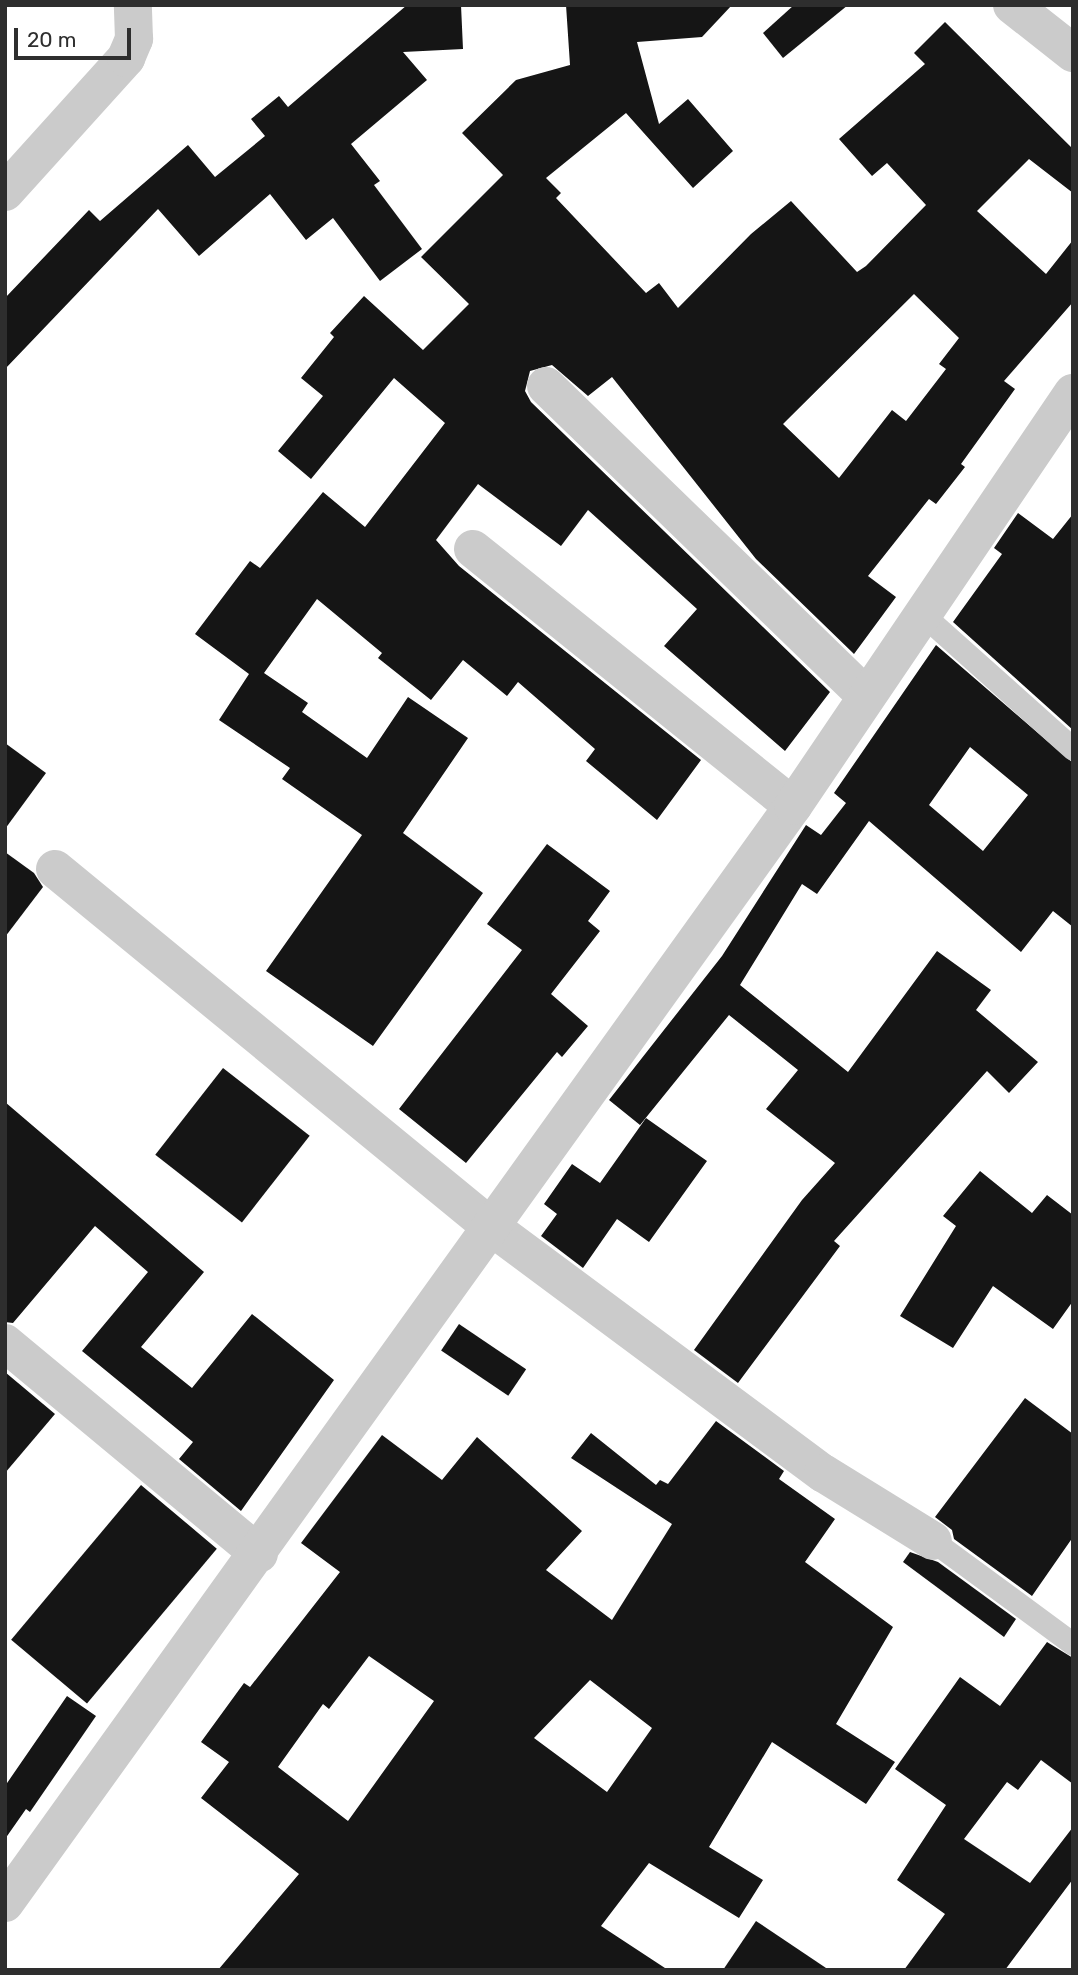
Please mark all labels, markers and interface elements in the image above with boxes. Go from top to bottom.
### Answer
scale bar [18,14,135,58]
text: 20 m [27,27,76,52]

